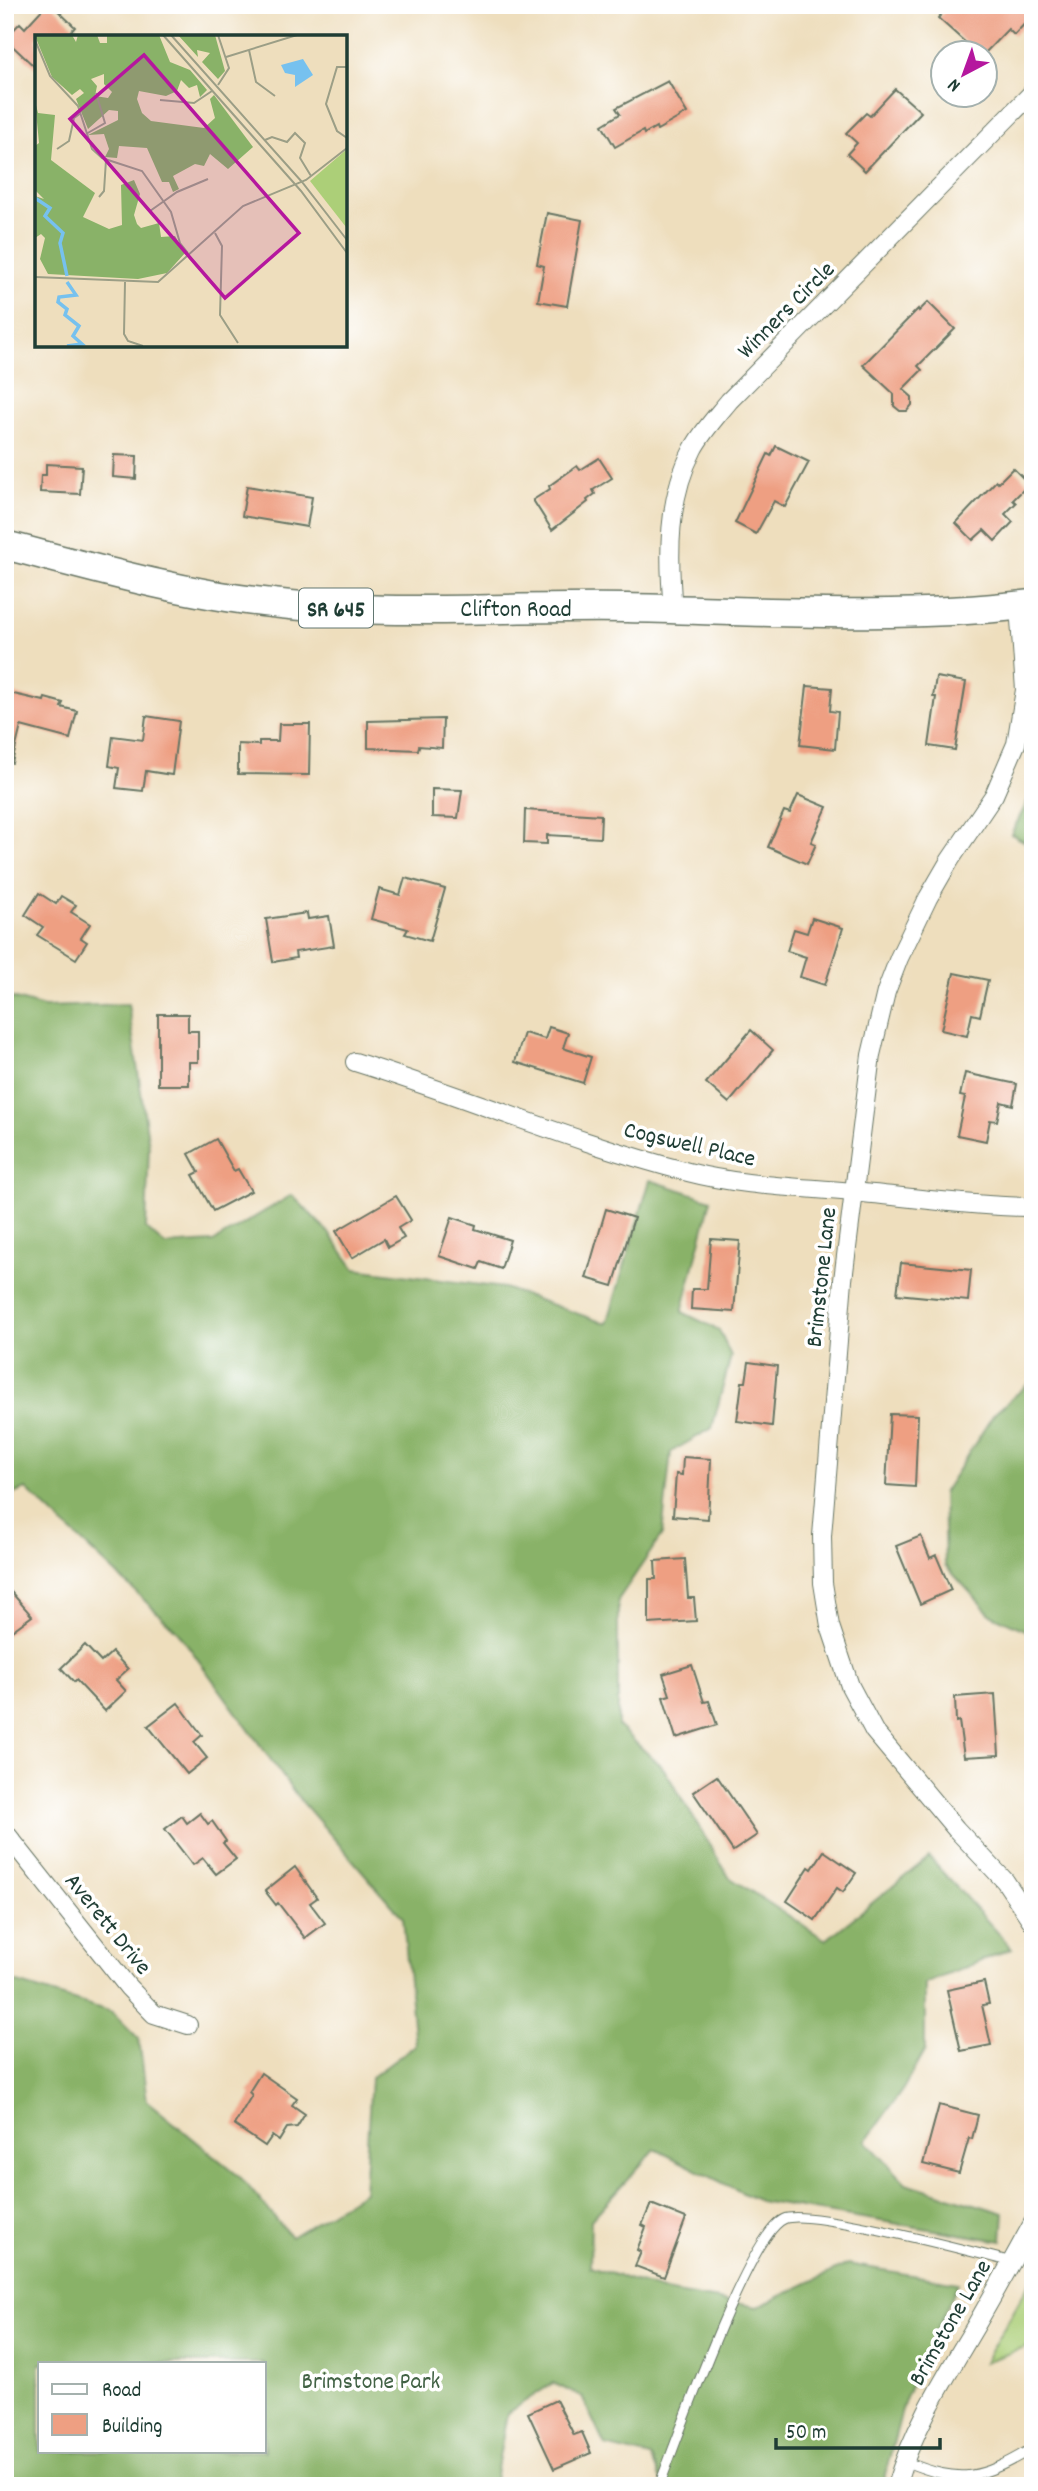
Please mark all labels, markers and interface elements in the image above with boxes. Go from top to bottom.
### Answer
inset map [35,35,346,346]
north arrow [930,38,1000,108]
text: N [943,71,968,97]
street label: Winners Circle [730,254,844,368]
road number: SR 645 [299,588,373,628]
street label: Clifton Road [460,594,572,628]
street label: Cogswell Place [620,1114,759,1178]
street label: Brimstone Lane [799,1206,847,1349]
street label: Averett Drive [55,1867,158,1983]
street label: Brimstone Lane [902,2254,1001,2393]
legend [38,2362,266,2452]
park label: Brimstone Park [302,2366,440,2400]
text: Road [102,2377,141,2407]
scale bar [776,2407,940,2451]
text: Building [102,2413,162,2443]
text: 50 m [786,2419,826,2449]

